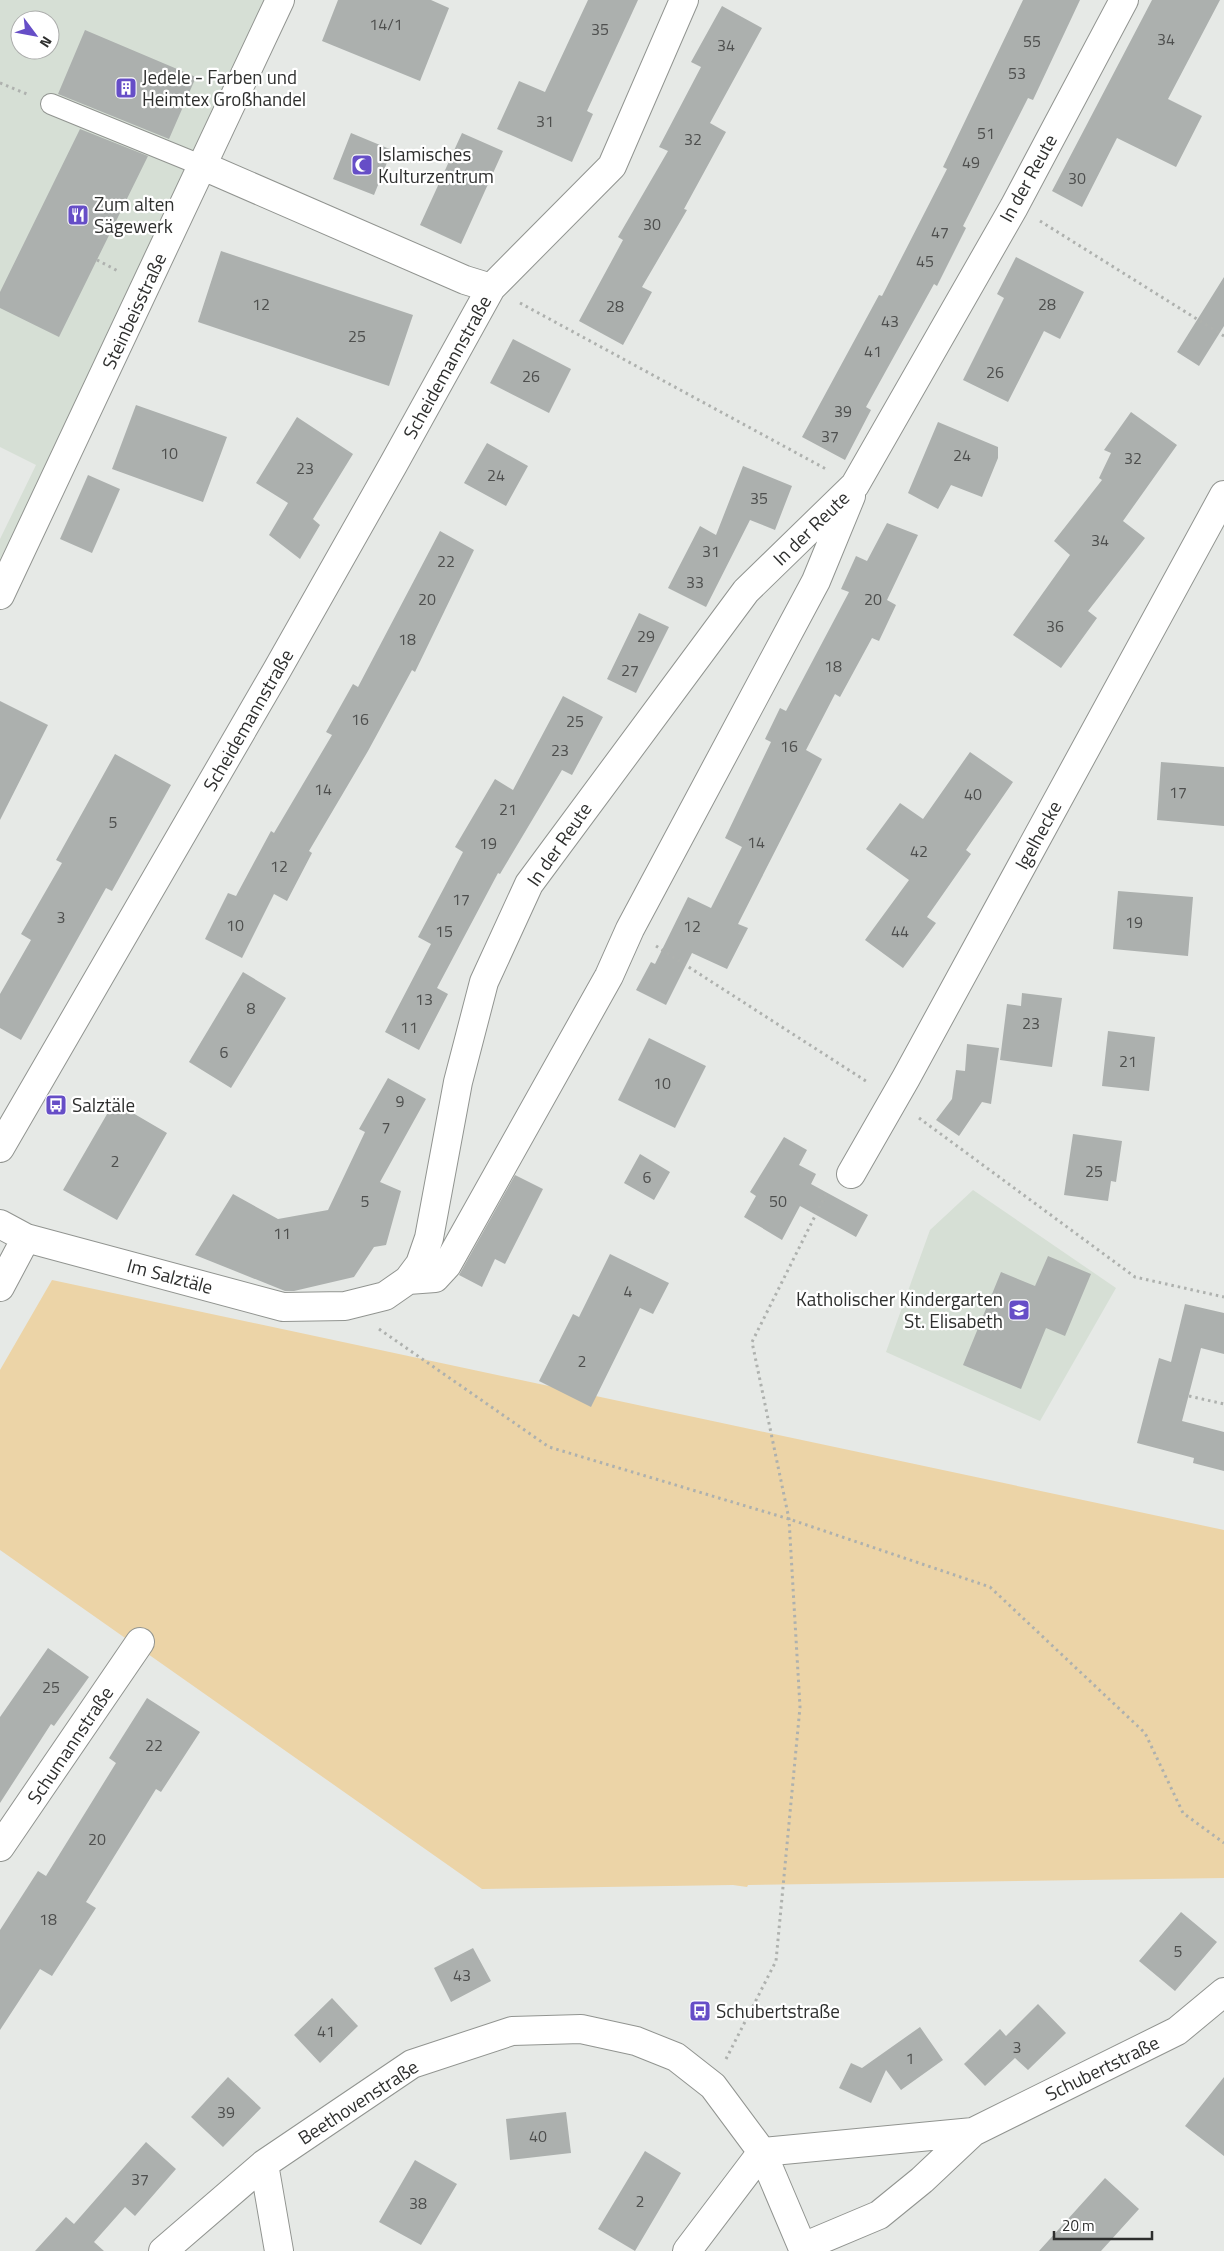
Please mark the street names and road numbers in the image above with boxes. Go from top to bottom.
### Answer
street label: In der Reute [991,128,1064,227]
street label: Steinbeisstraße [94,248,173,374]
street label: Scheidemannstraße [395,290,498,444]
street label: In der Reute [766,484,856,572]
street label: Scheidemannstraße [195,643,300,796]
street label: Igelhecke [1007,795,1068,874]
street label: In der Reute [519,796,598,892]
street label: Im Salztäle [124,1250,216,1301]
street label: Schumannstraße [19,1680,120,1810]
street label: Schubertstraße [1040,2027,1164,2108]
street label: Beethovenstraße [292,2052,424,2151]

